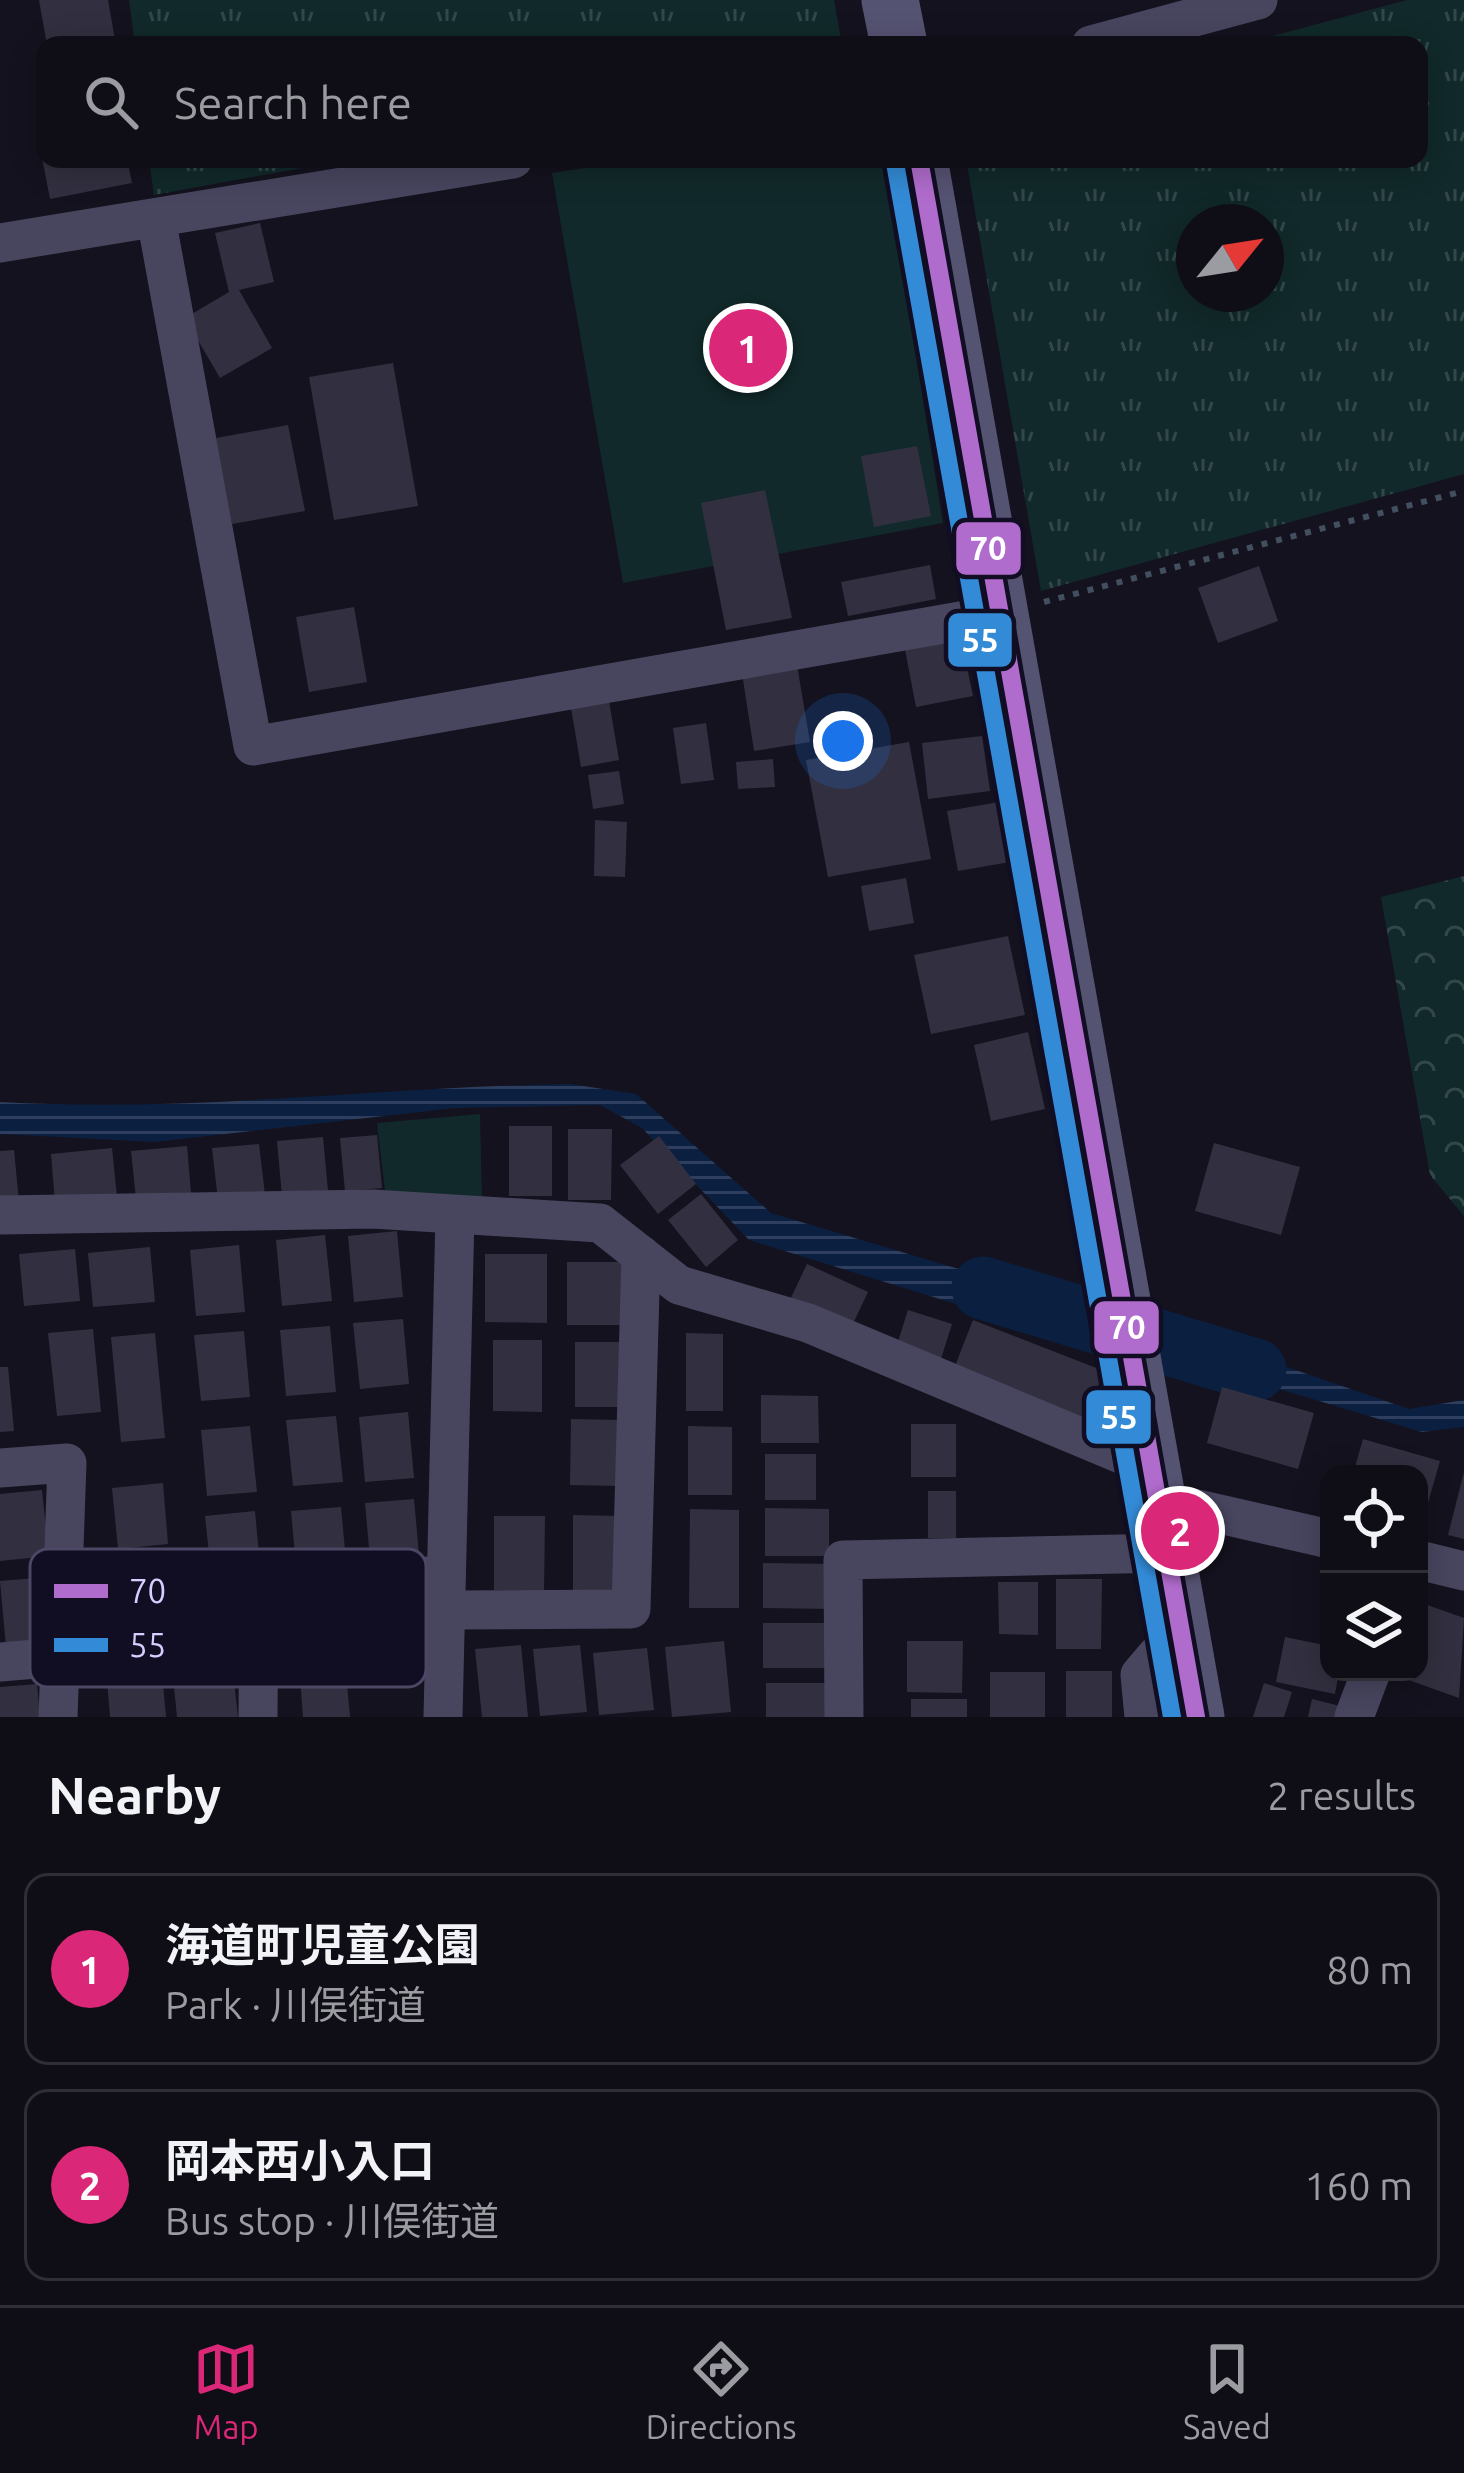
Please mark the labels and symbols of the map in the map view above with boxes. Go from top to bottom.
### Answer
north arrow [1176,204,1284,312]
pin: 1 [709,303,787,393]
line badge: 70 [954,520,1023,577]
text: 70 [969,529,1007,566]
line badge: 55 [946,611,1014,669]
text: 55 [961,621,999,658]
your location [813,711,873,771]
line badge: 70 [1092,1299,1161,1356]
text: 70 [1108,1308,1146,1345]
line badge: 55 [1084,1388,1153,1446]
text: 55 [1100,1398,1138,1435]
pin: 2 [1141,1486,1219,1576]
legend [30,1549,426,1687]
text: 70 [129,1572,166,1609]
text: 55 [129,1626,166,1663]

